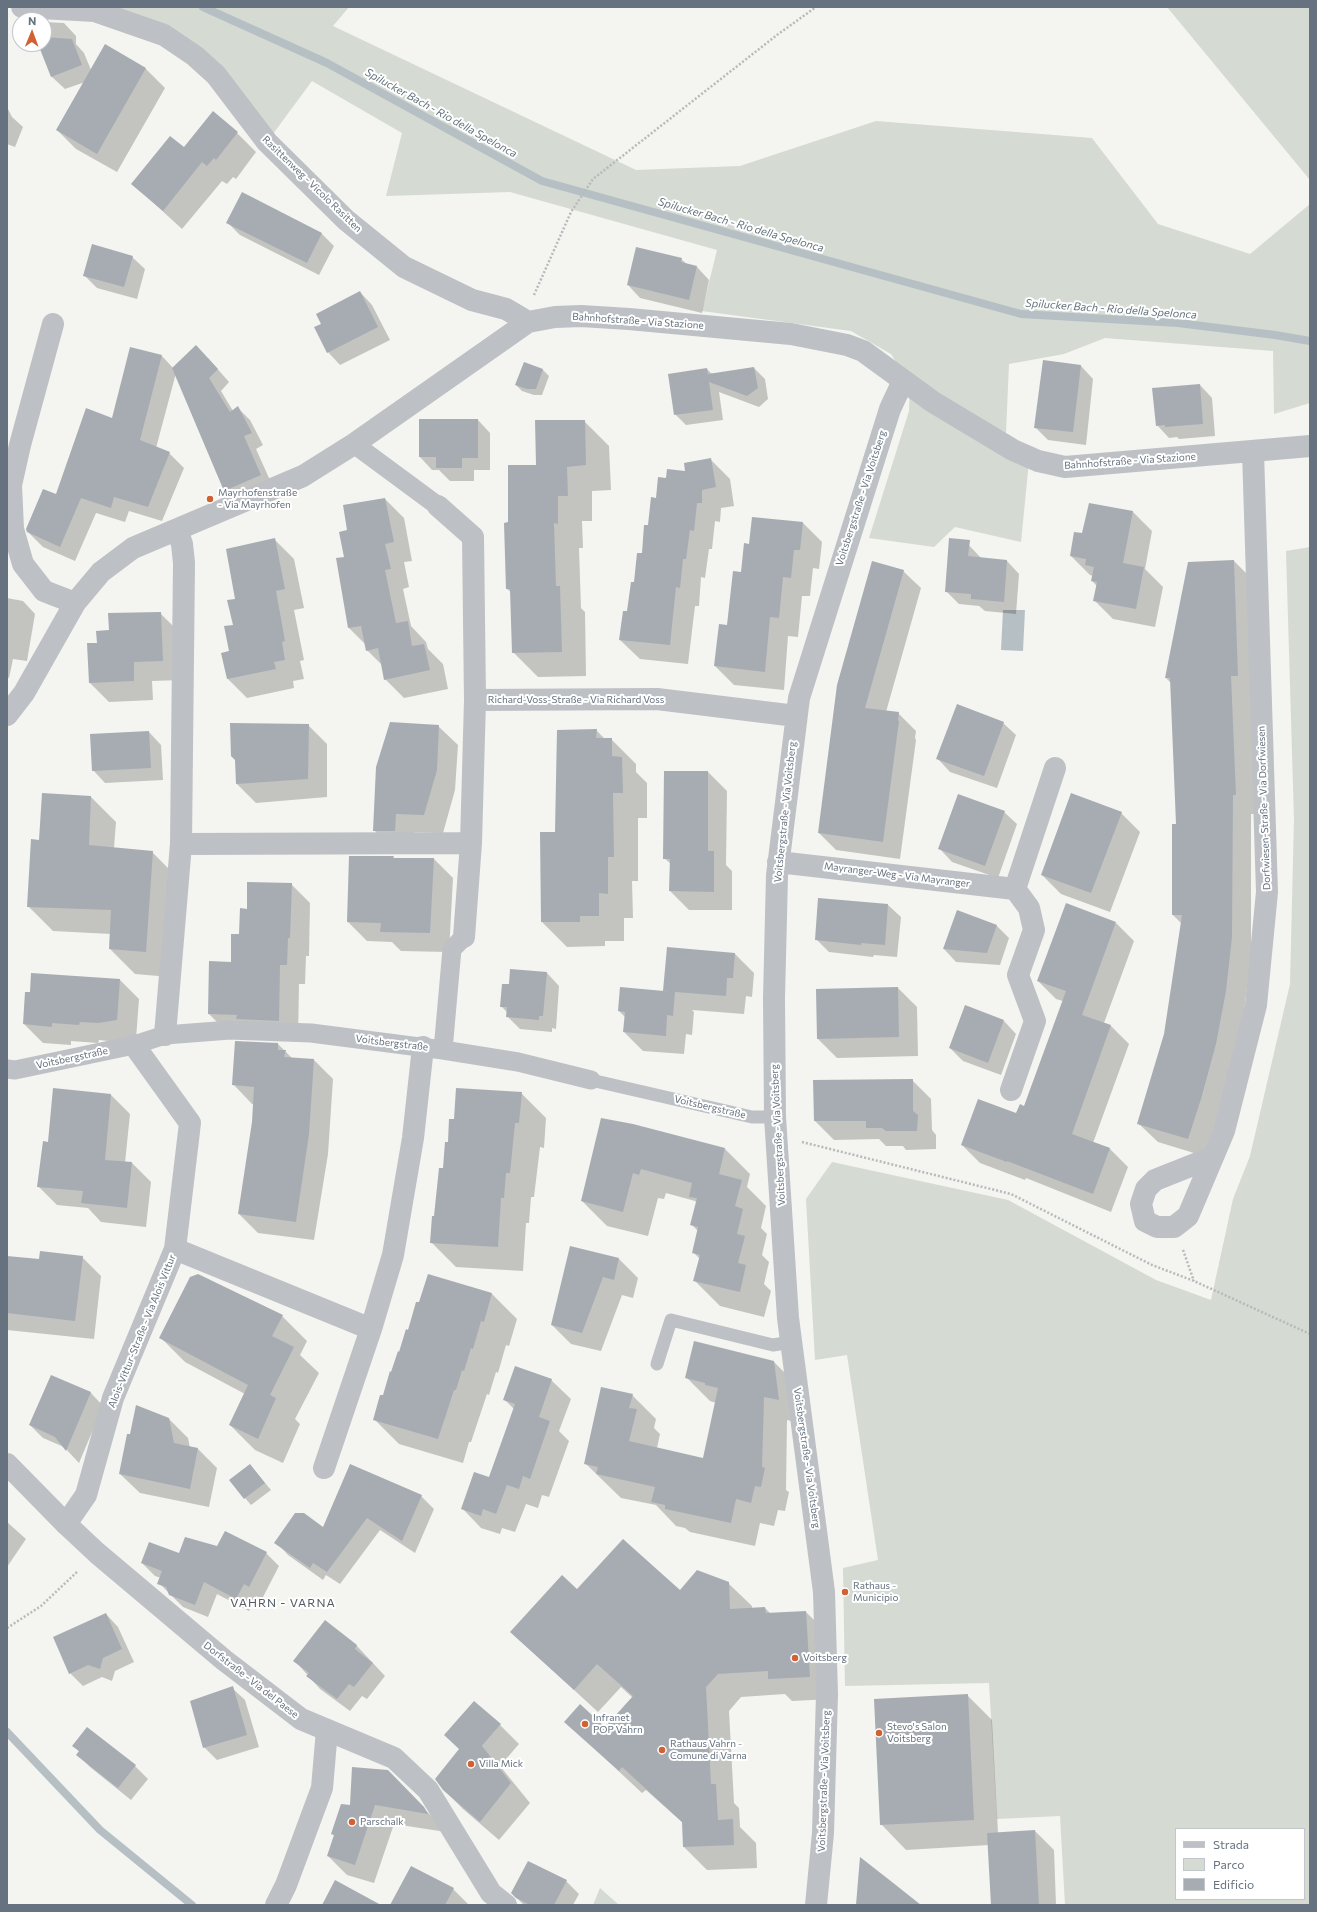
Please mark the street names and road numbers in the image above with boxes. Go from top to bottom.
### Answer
street label: Rasittenweg - Vicolo Rasitten [260,133,364,235]
street label: Bahnhofstraße - Via Stazione [572,310,704,332]
street label: Voitsbergstraße - Via Voitsberg [833,429,889,567]
street label: Bahnhofstraße - Via Stazione [1064,450,1196,472]
street label: Richard-Voss-Straße - Via Richard Voss [488,694,664,706]
street label: Dorfwiesen-Straße - Via Dorfwiesen [1255,726,1273,890]
street label: Voitsbergstraße - Via Voitsberg [772,741,798,883]
street label: Mayranger-Weg - Via Mayranger [823,860,971,890]
street label: Voitsbergstraße [355,1033,429,1053]
street label: Voitsbergstraße [35,1045,109,1071]
street label: Voitsbergstraße - Via Voitsberg [768,1064,788,1206]
street label: Voitsbergstraße [673,1093,747,1121]
street label: Alois-Vittur-Straße - Via Alois Vittur [106,1253,178,1409]
street label: Voitsbergstraße - Via Voitsberg [791,1387,823,1529]
street label: Dorfstraße - Via del Paese [201,1639,301,1721]
street label: Voitsbergstraße - Via Voitsberg [816,1710,832,1852]

